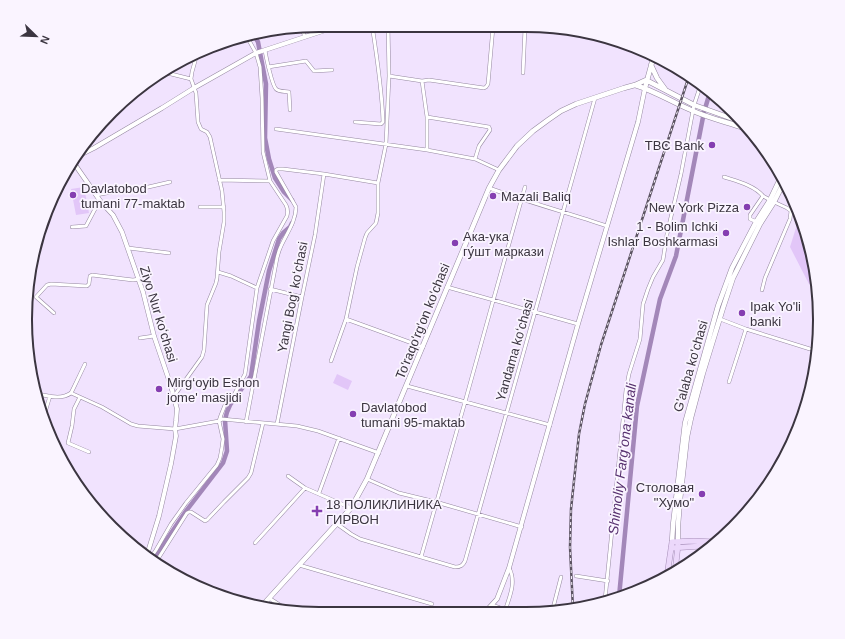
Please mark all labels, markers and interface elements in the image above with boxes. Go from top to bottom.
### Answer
north arrow [16,16,56,56]
text: N [38,34,52,46]
place label: TBC Bank [645,138,704,153]
marker: TBC Bank [707,140,717,150]
place label: Davlatobod tumani 77-maktab [81,181,185,211]
place label: Mazali Baliq [501,189,571,204]
marker: Davlatobod tumani 77-maktab [68,190,78,200]
marker: Mazali Baliq [488,191,498,201]
place label: New York Pizza [649,200,740,215]
marker: New York Pizza [742,202,752,212]
place label: 1 - Bolim Ichki Ishlar Boshkarmasi [607,219,718,249]
marker: 1 - Bolim Ichki Ishlar Boshkarmasi [721,228,731,238]
place label: Ака-ука гу́шт маркази [463,229,544,259]
marker: Ака-ука гу́шт маркази [450,238,460,248]
street label: Yangi Bogʻ koʻchasi [274,240,311,354]
street label: To'raqo'rg'on ko'chasi [392,261,453,381]
street label: Ziyo Nur koʻchasi [137,264,180,364]
street label: Yandama koʻchasi [493,297,536,403]
place label: Ipak Yo'li banki [750,299,801,329]
marker: Ipak Yo'li banki [737,308,747,318]
street label: G'alaba ko'chasi [670,319,711,414]
place label: Mirg‘oyib Eshon jome' masjidi [166,375,260,405]
water label: Shimoliy Fargʻona kanali [605,381,639,536]
marker: Mirg‘oyib Eshon jome' masjidi [154,384,164,394]
place label: Davlatobod tumani 95-maktab [361,400,465,430]
marker: Davlatobod tumani 95-maktab [348,409,358,419]
place label: Столовая "Хумо" [636,480,694,510]
marker: Столовая "Хумо" [697,489,707,499]
place label: 18 ПОЛИКЛИНИКА ГИРВОН [326,497,442,527]
marker: 18 ПОЛИКЛИНИКА ГИРВОН [311,505,323,517]

